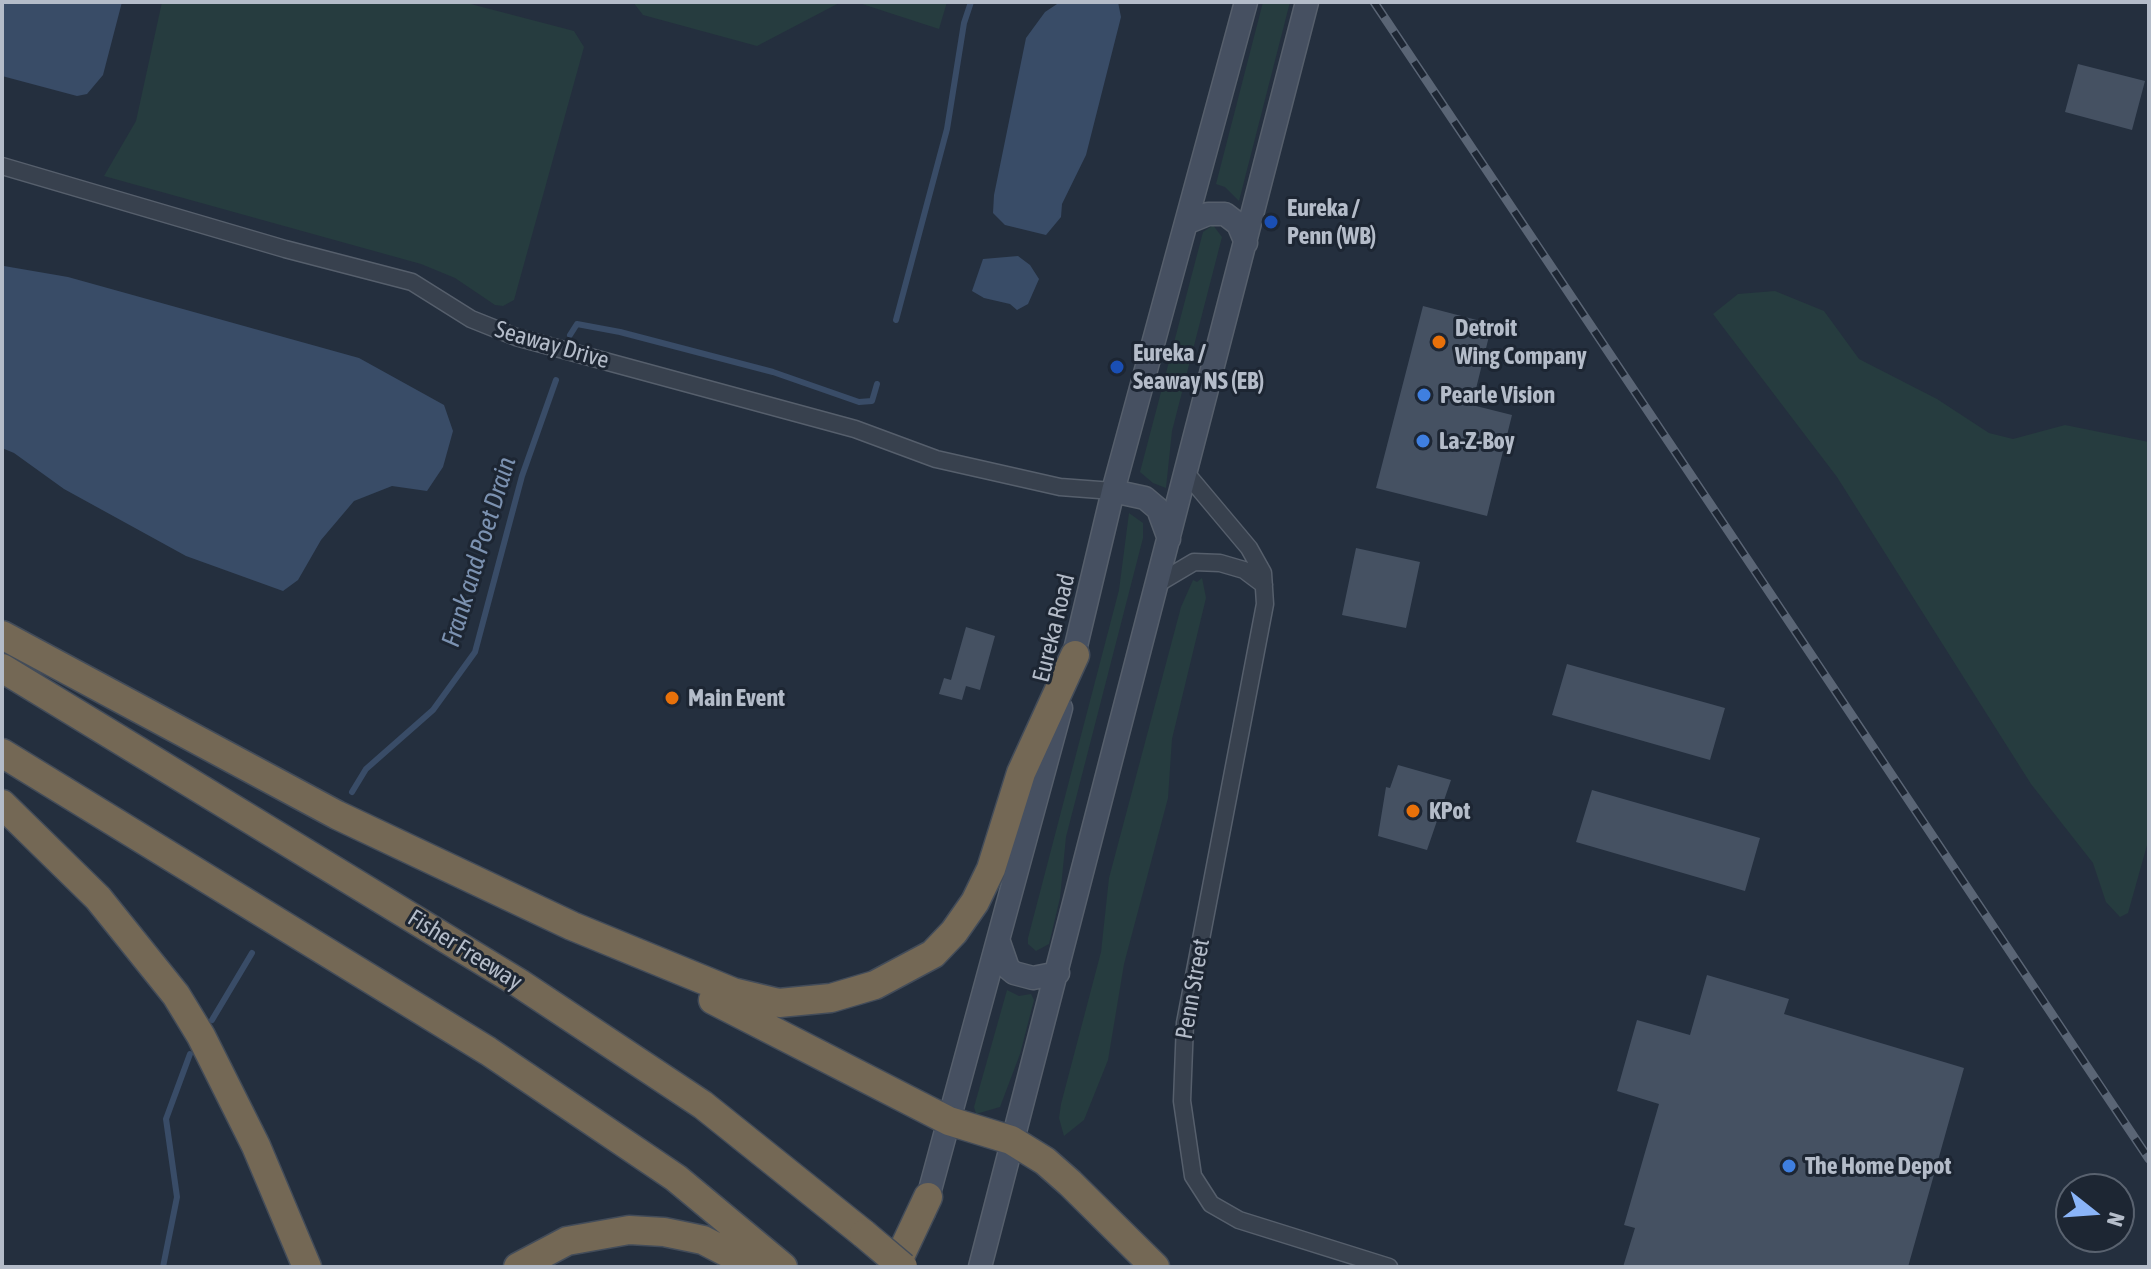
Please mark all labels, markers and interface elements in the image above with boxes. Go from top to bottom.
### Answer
place label: Eureka / Penn (WB) [1287,194,1376,250]
marker: Eureka / Penn (WB) [1262,213,1280,231]
place label: Detroit Wing Company [1455,314,1587,370]
street label: Seaway Drive [492,315,612,375]
marker: Detroit Wing Company [1430,333,1448,351]
place label: Eureka / Seaway NS (EB) [1133,339,1264,395]
marker: Eureka / Seaway NS (EB) [1108,358,1126,376]
place label: Pearle Vision [1440,381,1555,409]
marker: Pearle Vision [1415,386,1433,404]
place label: La-Z-Boy [1439,427,1515,455]
marker: La-Z-Boy [1414,432,1432,450]
water label: Frank and Poet Drain [435,453,523,651]
street label: Eureka Road [1027,571,1081,685]
place label: Main Event [688,684,785,712]
marker: Main Event [663,689,681,707]
place label: KPot [1429,797,1470,825]
marker: KPot [1404,802,1422,820]
street label: Fisher Freeway [402,904,528,996]
street label: Penn Street [1170,936,1216,1042]
place label: The Home Depot [1805,1152,1951,1180]
marker: The Home Depot [1780,1157,1798,1175]
north arrow [2055,1173,2135,1253]
text: N [2102,1209,2130,1229]

